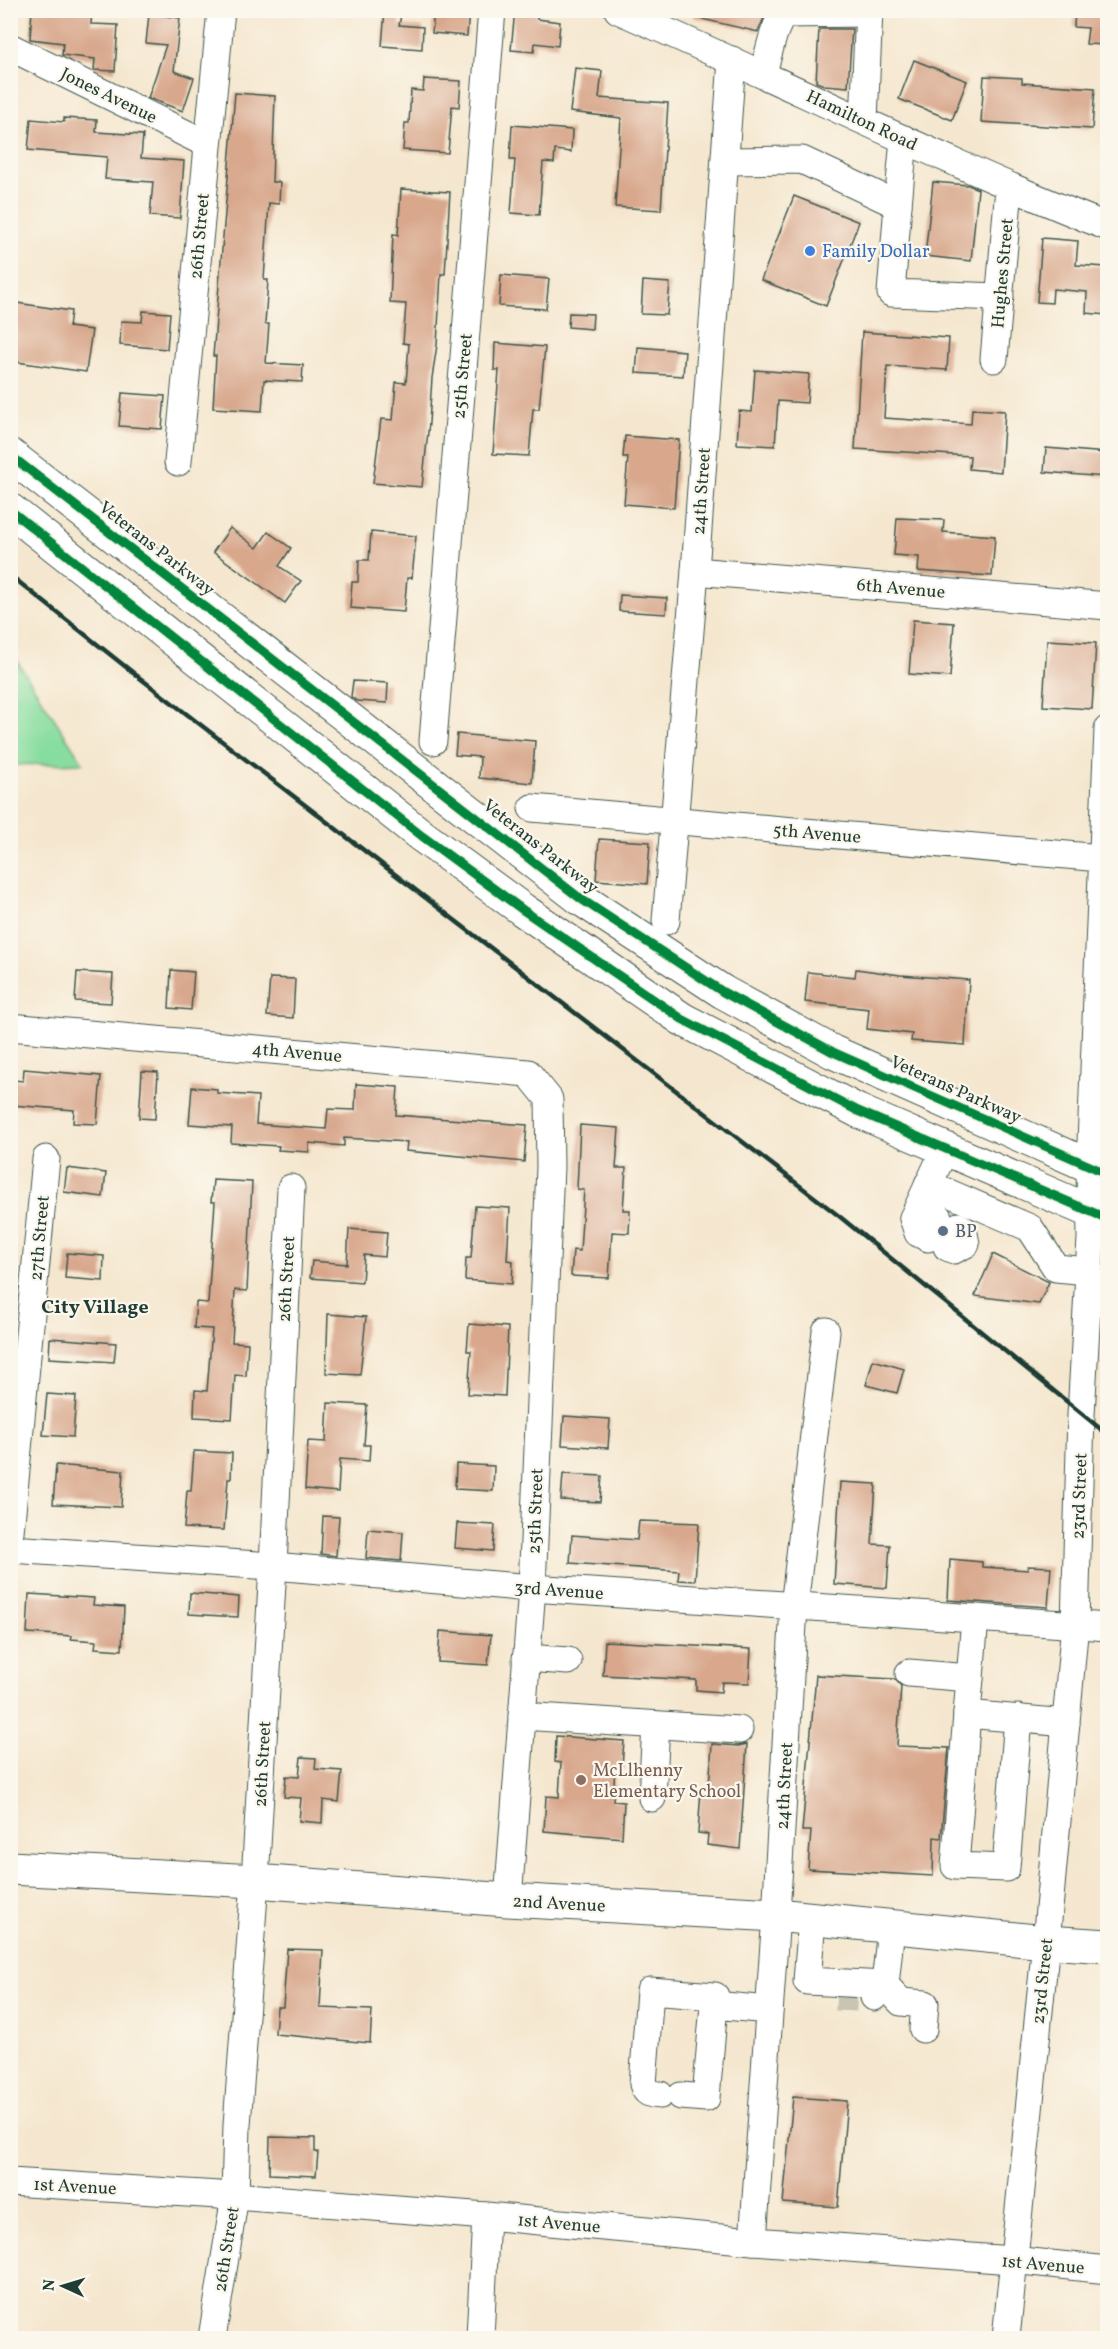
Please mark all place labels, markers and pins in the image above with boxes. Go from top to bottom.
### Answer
place label: Family Dollar [822,240,930,265]
marker: Family Dollar [803,244,817,258]
place label: BP [955,1220,977,1245]
marker: BP [936,1224,950,1238]
place label: McLlhenny Elementary School [593,1759,741,1805]
marker: McLlhenny Elementary School [574,1773,588,1787]

